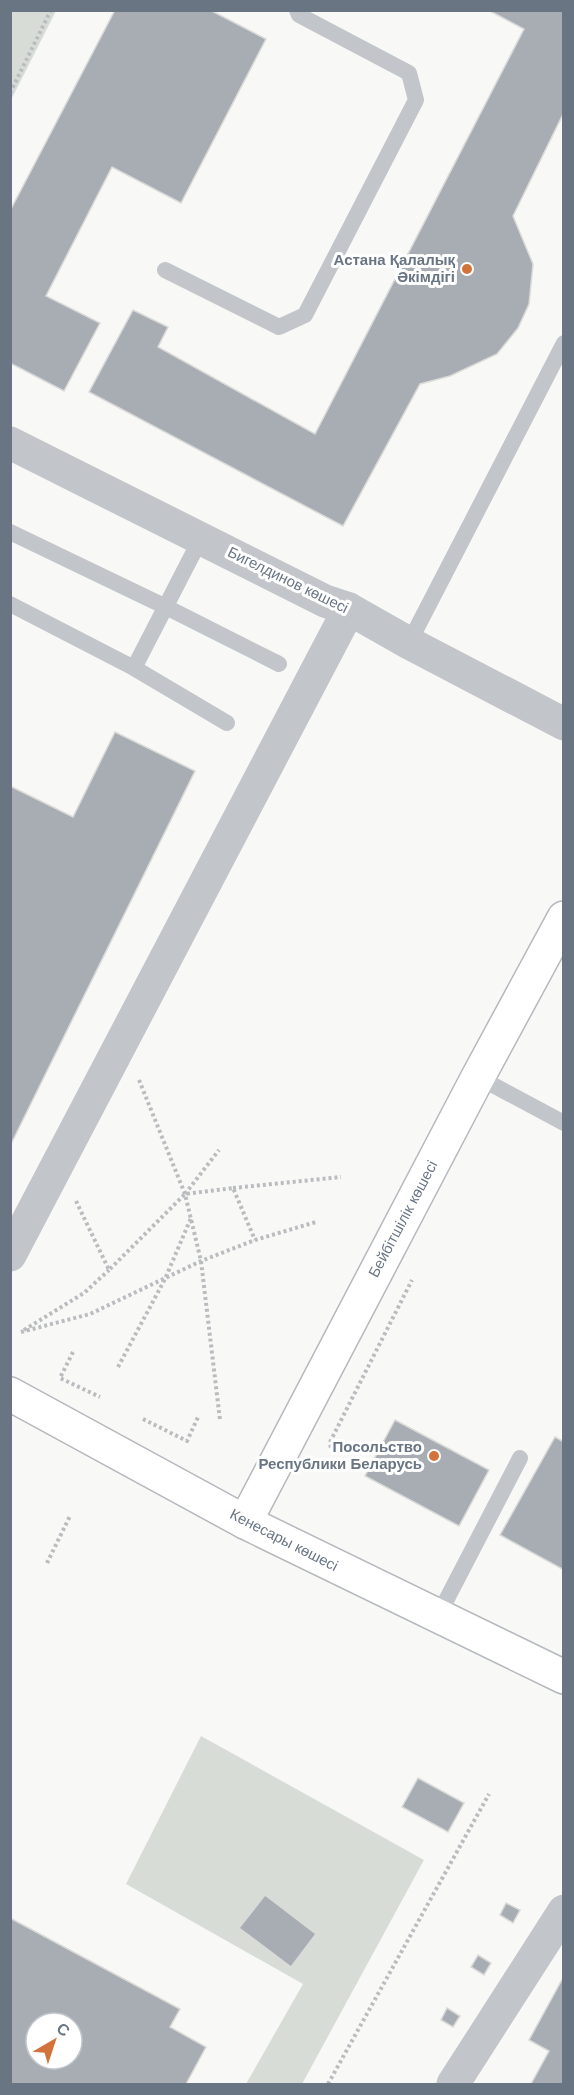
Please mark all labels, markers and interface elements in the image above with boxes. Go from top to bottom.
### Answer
place label: Астана Қалалық Әкімдігі [334,251,455,285]
marker: Астана Қалалық Әкімдігі [460,262,474,276]
street label: Бигелдинов көшесі [225,543,351,616]
street label: Бейбітшілік көшесі [365,1158,440,1280]
place label: Посольство Республики Беларусь [258,1438,422,1472]
marker: Посольство Республики Беларусь [427,1449,441,1463]
street label: Кенесары көшесі [227,1505,341,1574]
north arrow [24,2011,84,2071]
text: С [53,2019,73,2040]

